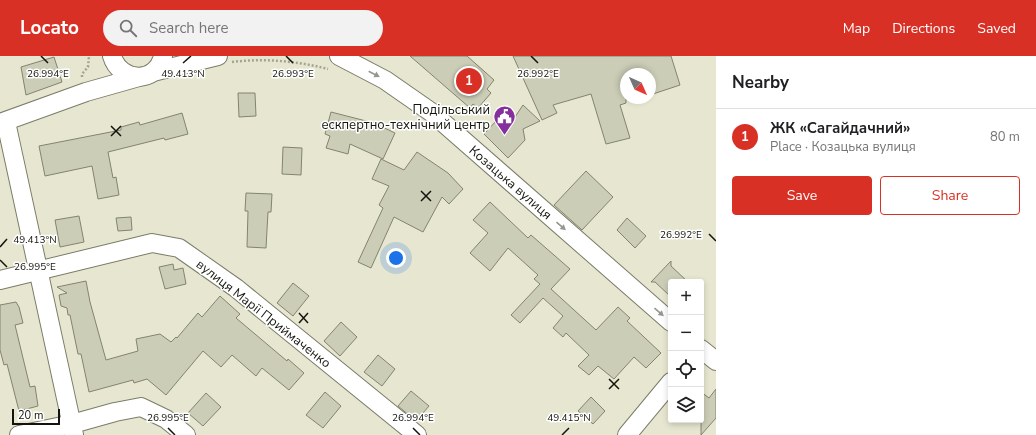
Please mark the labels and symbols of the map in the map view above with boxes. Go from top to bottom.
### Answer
pin: 1 [456,66,482,96]
text: 26.994°E [27,67,69,81]
text: 49.413°N [161,67,205,81]
text: 26.993°E [272,67,314,81]
text: 26.992°E [517,67,559,81]
north arrow [620,68,656,104]
one-way arrow [368,71,380,77]
place label: Подільський ескпертно-технічний центр [321,101,490,134]
public building icon: Подільський ескпертно-технічний центр [492,103,518,136]
street label: Козацька вулиця [465,142,556,224]
one-way arrow [556,222,567,231]
text: 26.992°E [660,228,702,242]
text: 49.413°N [13,233,57,247]
your location [386,248,406,268]
street label: вулиця Марії Приймаченко [192,255,335,372]
text: 26.995°E [14,260,56,274]
one-way arrow [654,307,664,316]
scale bar [12,407,60,426]
text: 26.995°E [147,411,189,425]
text: 26.994°E [392,411,434,425]
text: 49.415°N [547,411,591,425]

